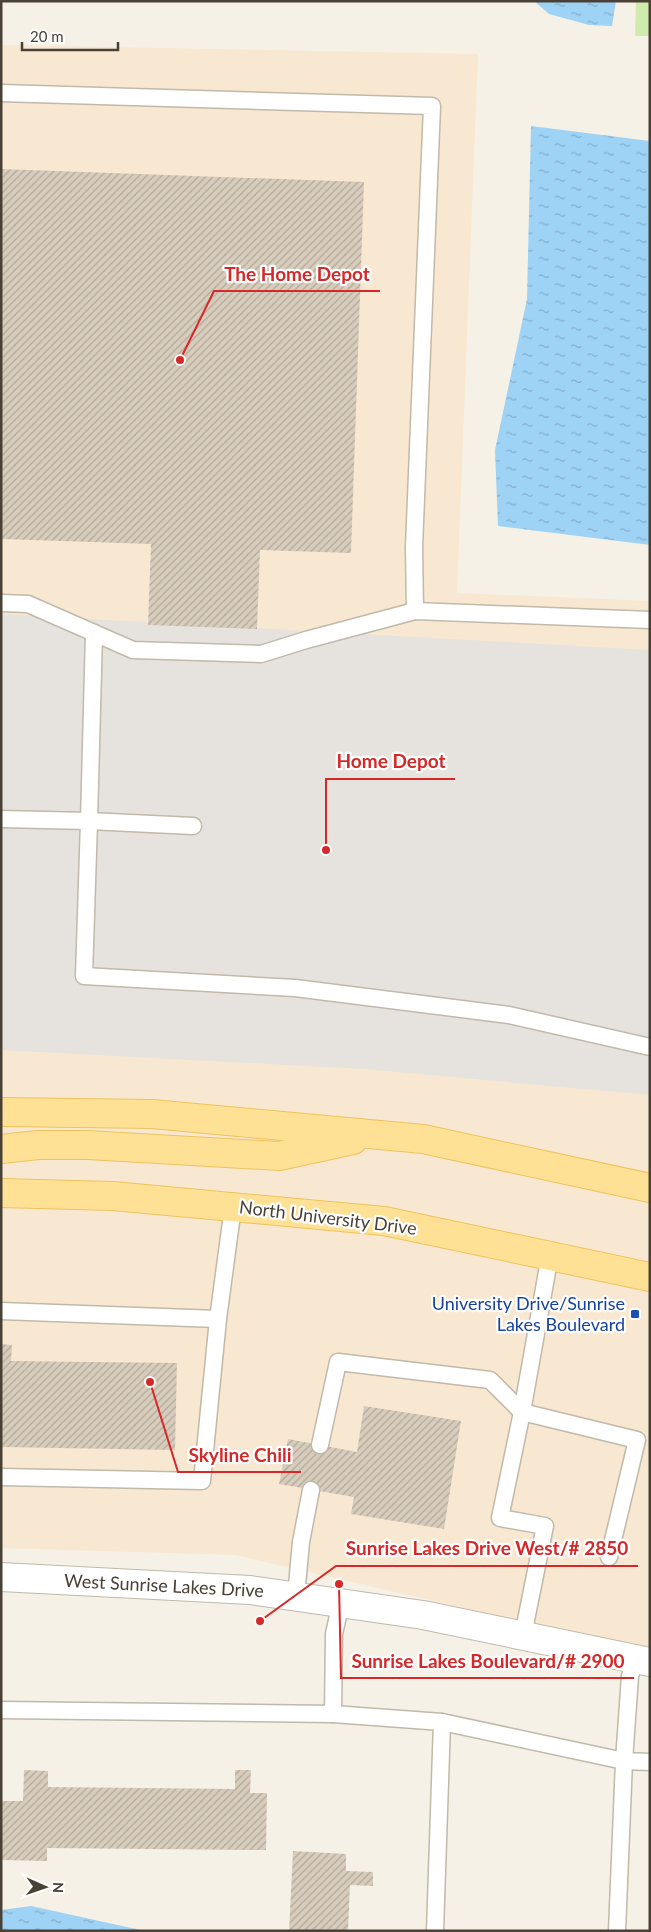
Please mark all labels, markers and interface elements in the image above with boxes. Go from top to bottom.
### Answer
scale bar [22,20,119,52]
text: 20 m [30,27,64,45]
callout: The Home Depot [214,257,380,291]
text: The Home Depot [224,262,370,285]
callout: Home Depot [326,745,455,779]
text: Home Depot [337,749,446,772]
street label: North University Drive [238,1195,418,1239]
place label: University Drive/Sunrise Lakes Boulevard [432,1292,625,1335]
marker: University Drive/Sunrise Lakes Boulevard [629,1308,641,1320]
callout: Skyline Chili [178,1438,301,1472]
text: Skyline Chili [188,1443,292,1466]
callout: Sunrise Lakes Drive West/# 2850 [336,1532,638,1566]
text: Sunrise Lakes Drive West/# 2850 [346,1536,628,1559]
street label: West Sunrise Lakes Drive [64,1569,265,1601]
callout: Sunrise Lakes Boulevard/# 2900 [341,1644,634,1678]
text: Sunrise Lakes Boulevard/# 2900 [351,1649,625,1672]
north arrow [20,1862,70,1912]
text: N [50,1882,67,1893]

